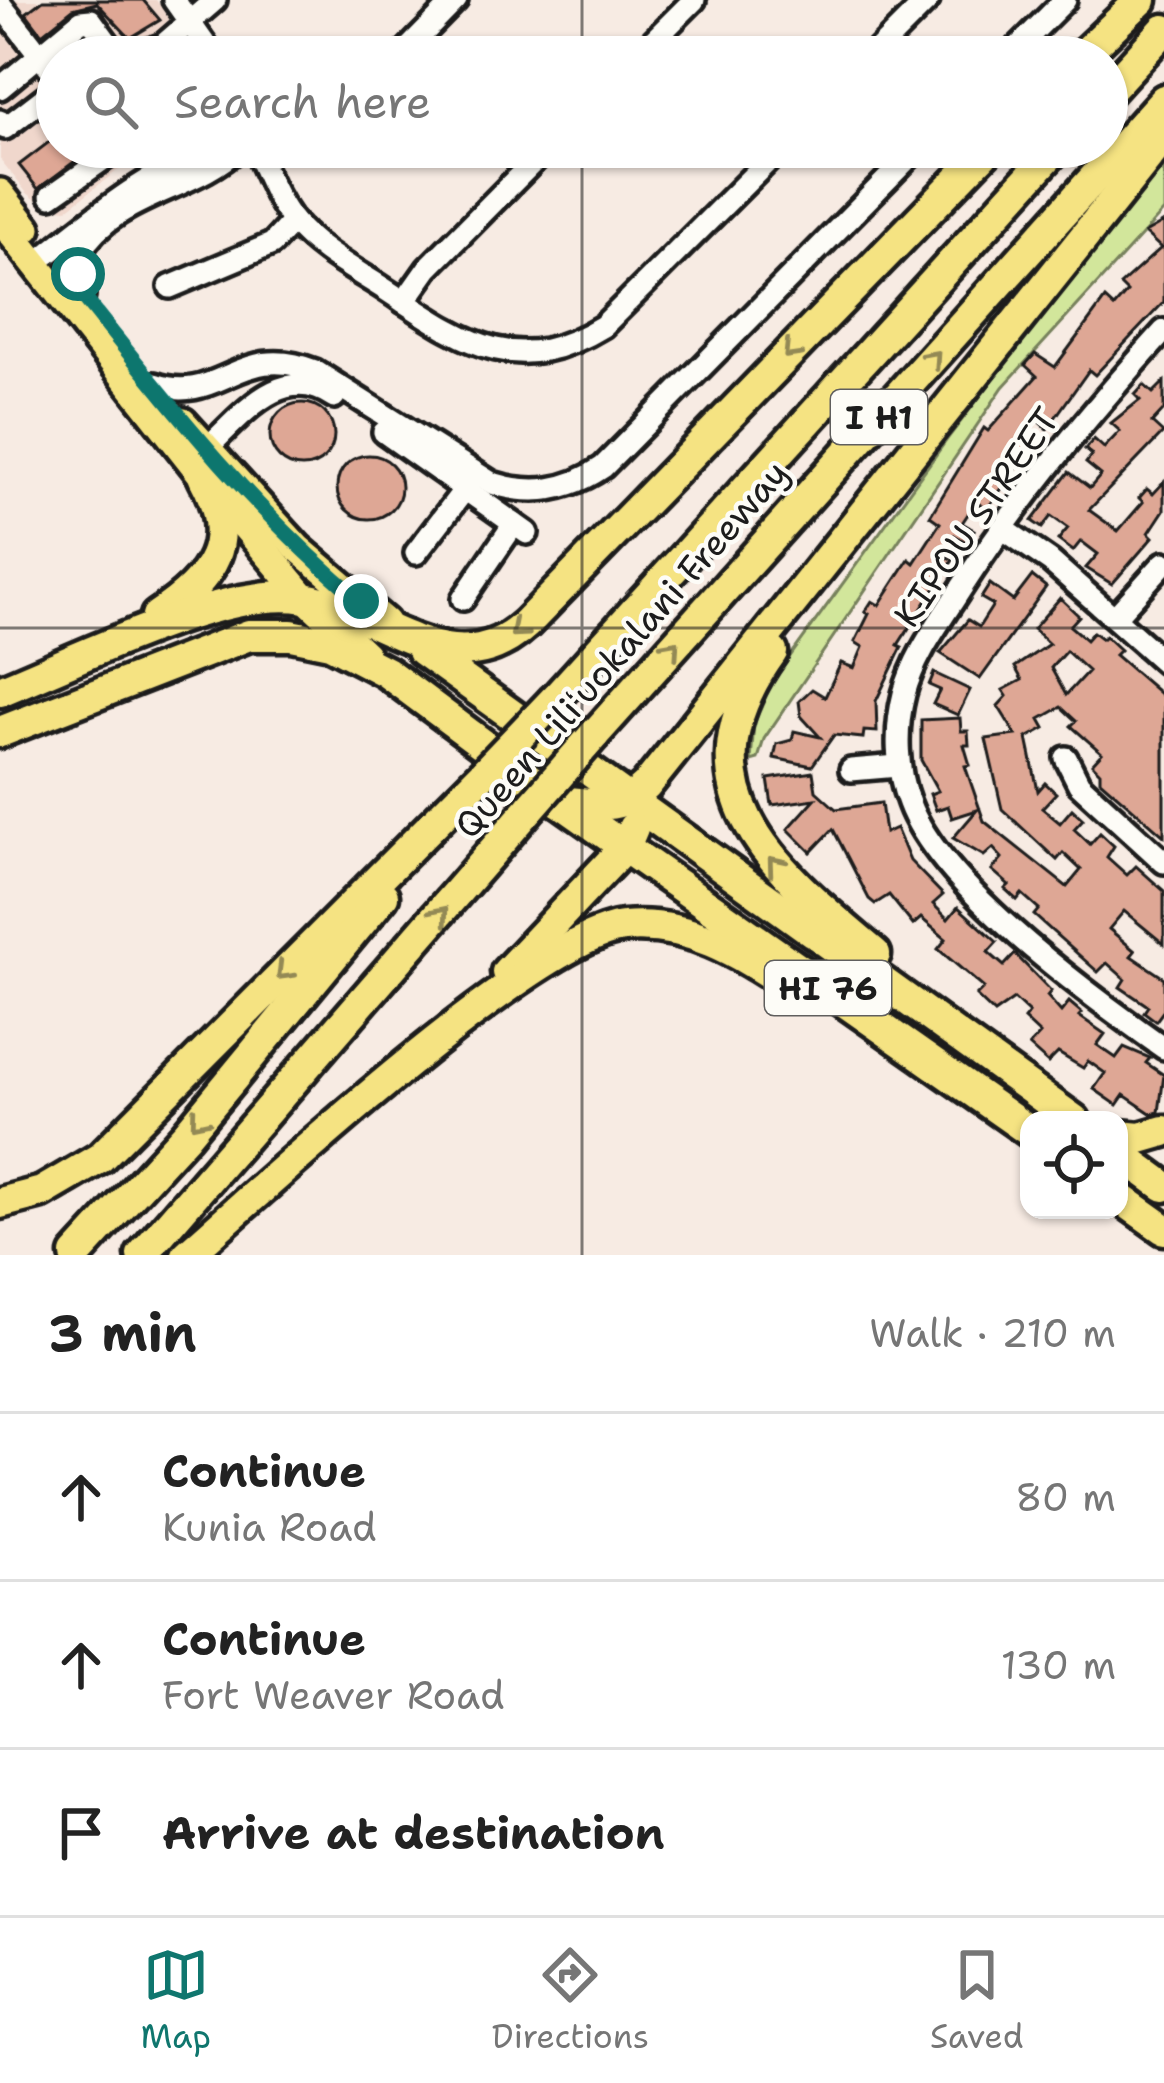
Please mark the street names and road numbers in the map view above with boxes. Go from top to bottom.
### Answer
road number: I H1 [831,390,927,444]
street label: KIPOU STREET [882,398,1070,637]
street label: Queen Liliʻuokalani Freeway [443,450,799,849]
road number: HI 76 [765,961,891,1015]

